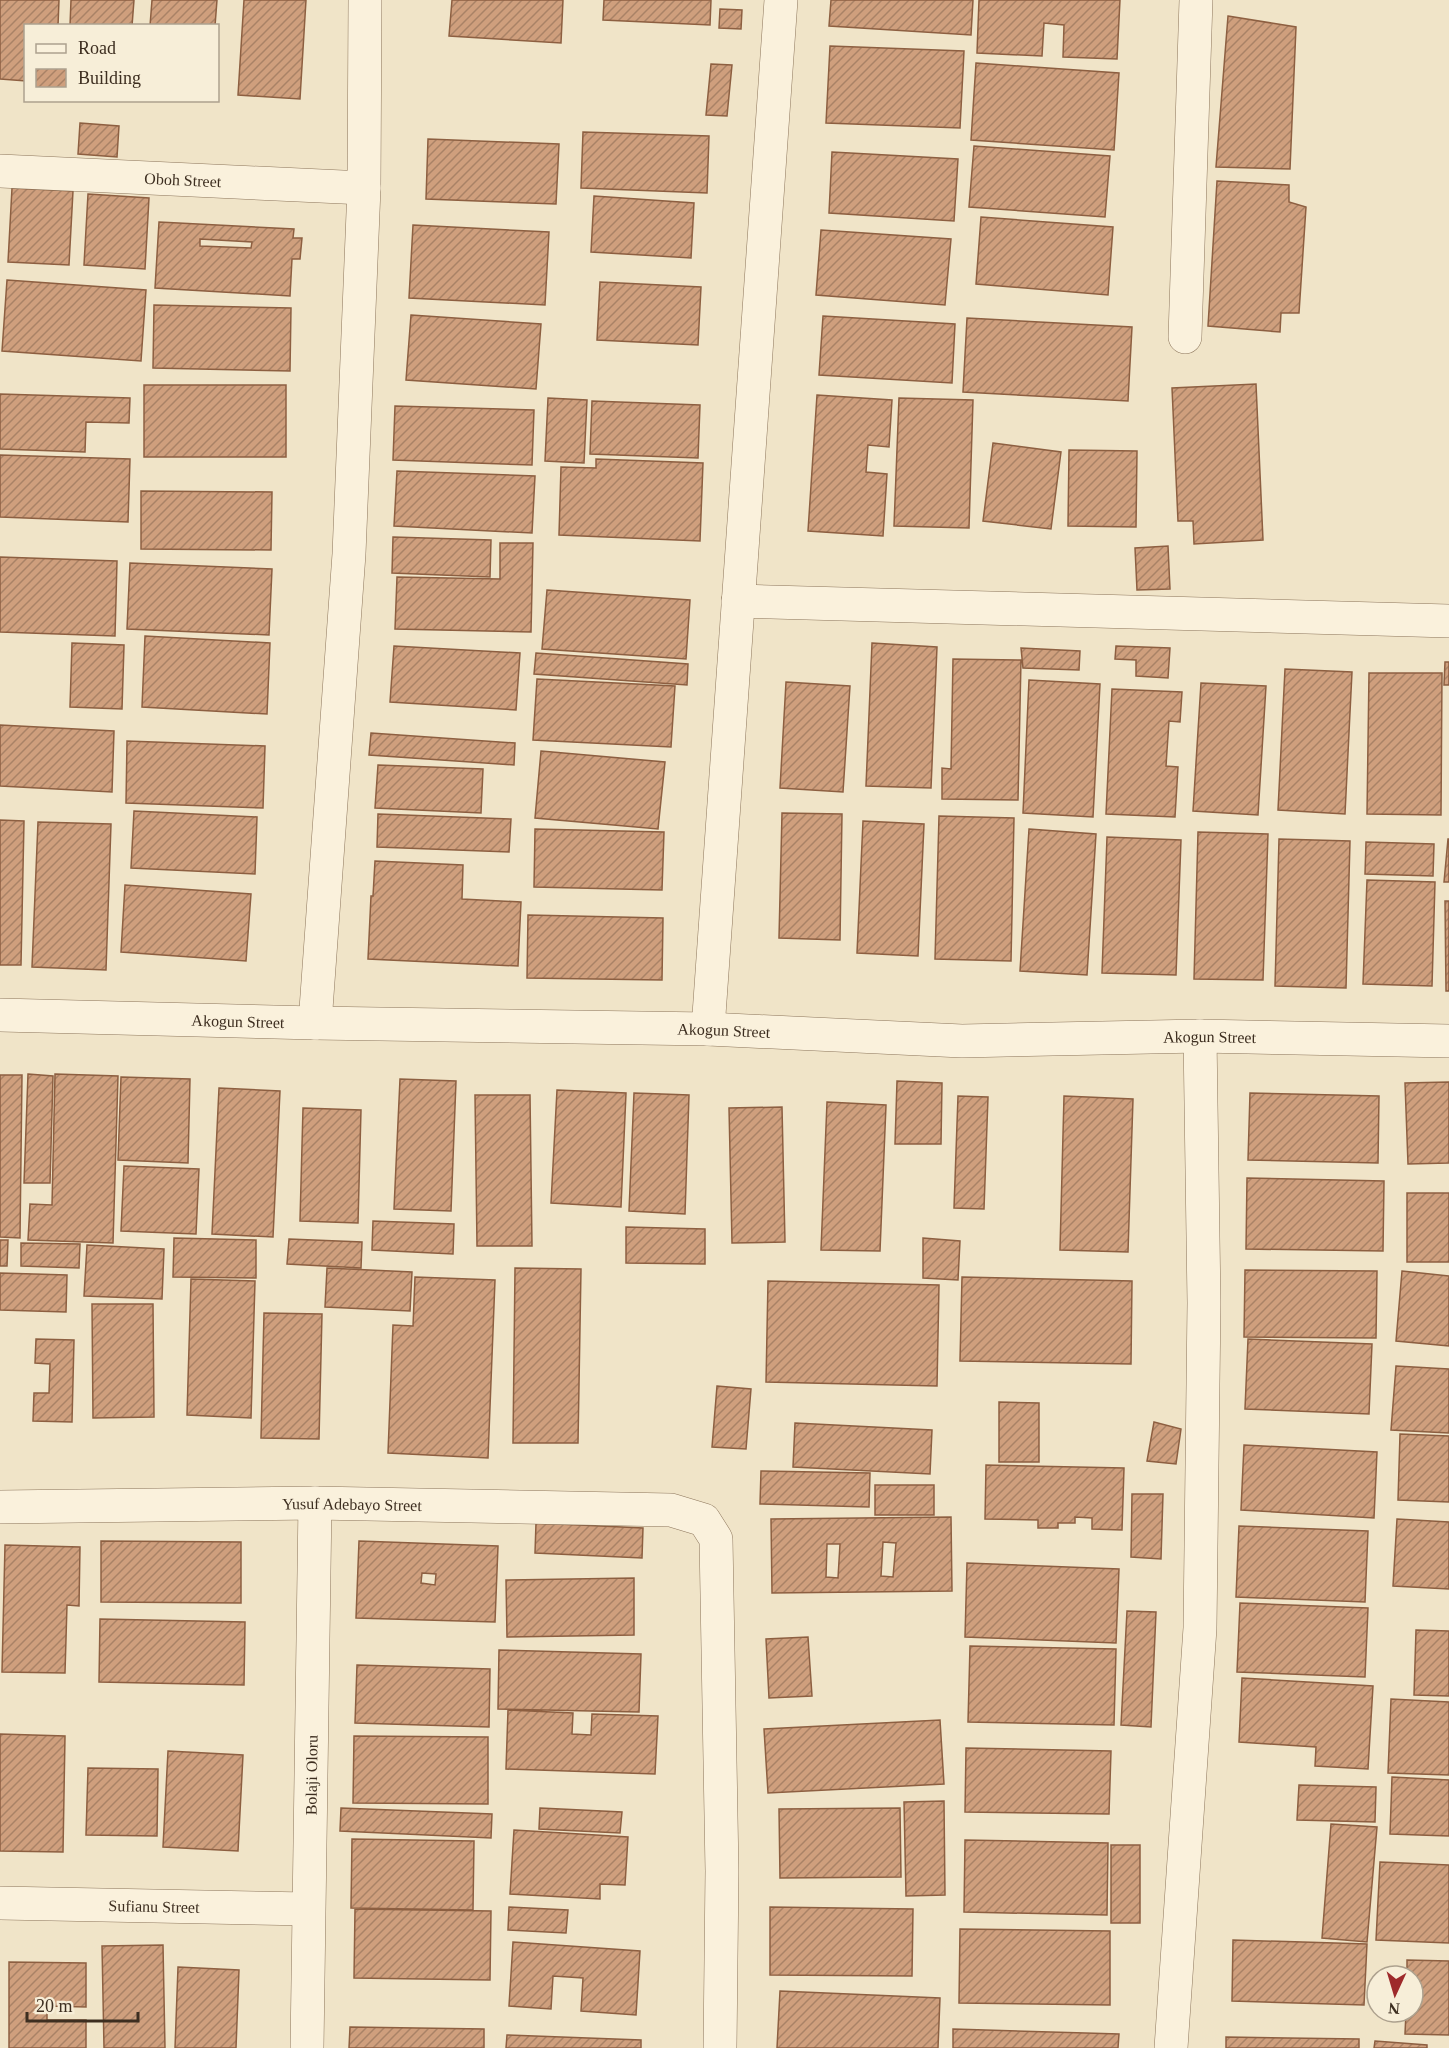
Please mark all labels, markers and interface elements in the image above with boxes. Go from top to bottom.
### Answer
legend [24,24,219,102]
text: Road [78,38,116,58]
text: Building [78,68,141,88]
street label: Oboh Street [144,170,222,190]
street label: Akogun Street [191,1012,285,1031]
street label: Akogun Street [677,1021,771,1041]
street label: Akogun Street [1163,1028,1257,1046]
street label: Yusuf Adebayo Street [282,1495,422,1514]
street label: Bolaji Oloru [302,1735,321,1815]
street label: Sufianu Street [108,1897,200,1916]
north arrow [1365,1964,1425,2024]
scale bar [27,1985,138,2023]
text: 20 m [36,1996,73,2016]
text: N [1387,2000,1400,2017]

